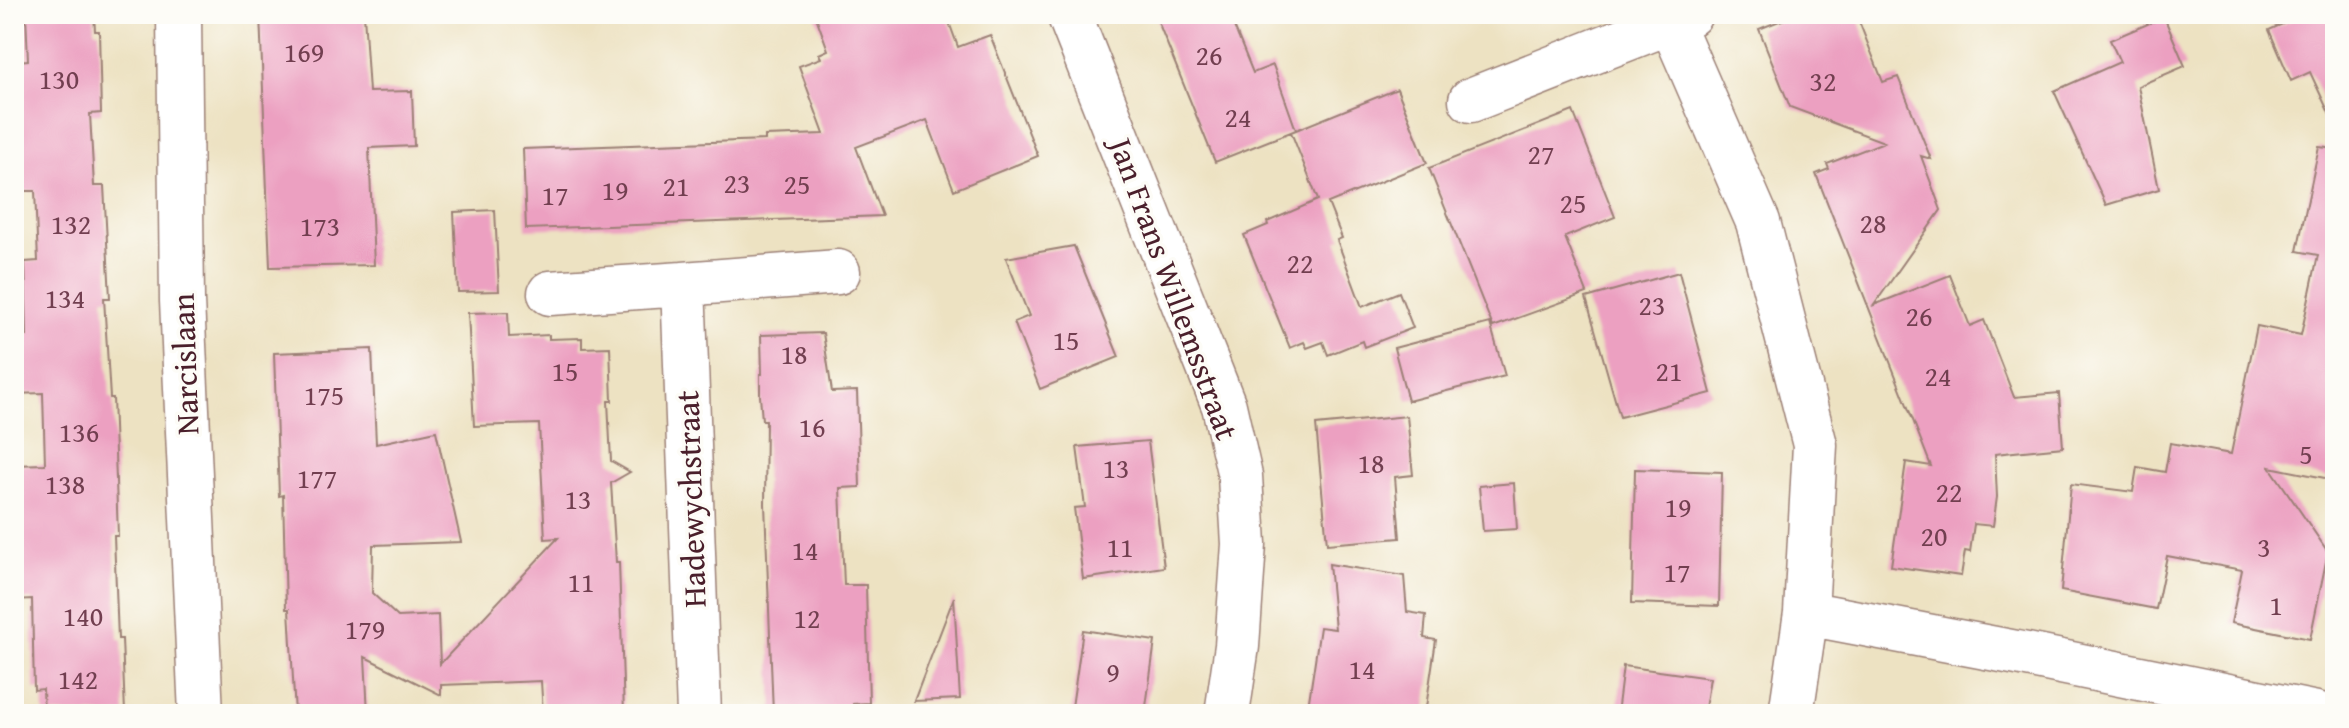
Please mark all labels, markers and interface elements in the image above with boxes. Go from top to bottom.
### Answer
house number: 169 [284,31,324,72]
house number: 26 [1196,34,1222,75]
house number: 130 [39,58,79,99]
house number: 32 [1810,60,1836,101]
house number: 24 [1225,96,1251,137]
street label: Jan Frans Willemsstraat [1097,128,1251,446]
house number: 27 [1528,133,1554,174]
house number: 23 [724,162,750,203]
house number: 25 [784,163,810,204]
house number: 21 [663,165,689,206]
house number: 19 [602,169,628,210]
house number: 17 [542,174,568,215]
house number: 25 [1560,182,1586,223]
house number: 28 [1860,202,1886,243]
house number: 132 [51,203,91,244]
house number: 173 [300,205,340,246]
house number: 22 [1287,242,1313,283]
house number: 134 [45,277,85,318]
house number: 23 [1639,284,1665,325]
street label: Narcislaan [159,292,210,436]
house number: 26 [1906,295,1932,336]
house number: 15 [1053,319,1079,360]
house number: 18 [781,333,807,374]
house number: 15 [552,350,578,391]
house number: 21 [1656,350,1682,391]
house number: 24 [1925,355,1951,396]
house number: 175 [304,374,344,415]
street label: Hadewychstraat [663,390,718,608]
house number: 16 [799,406,825,447]
house number: 136 [59,411,99,452]
house number: 5 [2299,433,2313,474]
house number: 18 [1358,442,1384,483]
house number: 13 [1103,447,1129,488]
house number: 177 [297,457,337,498]
house number: 138 [45,463,85,504]
house number: 22 [1936,471,1962,512]
house number: 13 [565,478,591,519]
house number: 19 [1665,486,1691,527]
house number: 20 [1921,515,1947,556]
house number: 11 [1107,526,1133,567]
house number: 3 [2257,526,2271,567]
house number: 14 [792,529,818,570]
house number: 17 [1664,551,1690,592]
house number: 11 [568,561,594,602]
house number: 1 [2269,584,2283,625]
house number: 140 [63,595,103,636]
house number: 12 [794,597,820,638]
house number: 179 [345,608,385,649]
house number: 14 [1349,648,1375,689]
house number: 9 [1106,651,1120,692]
house number: 142 [58,658,98,699]

